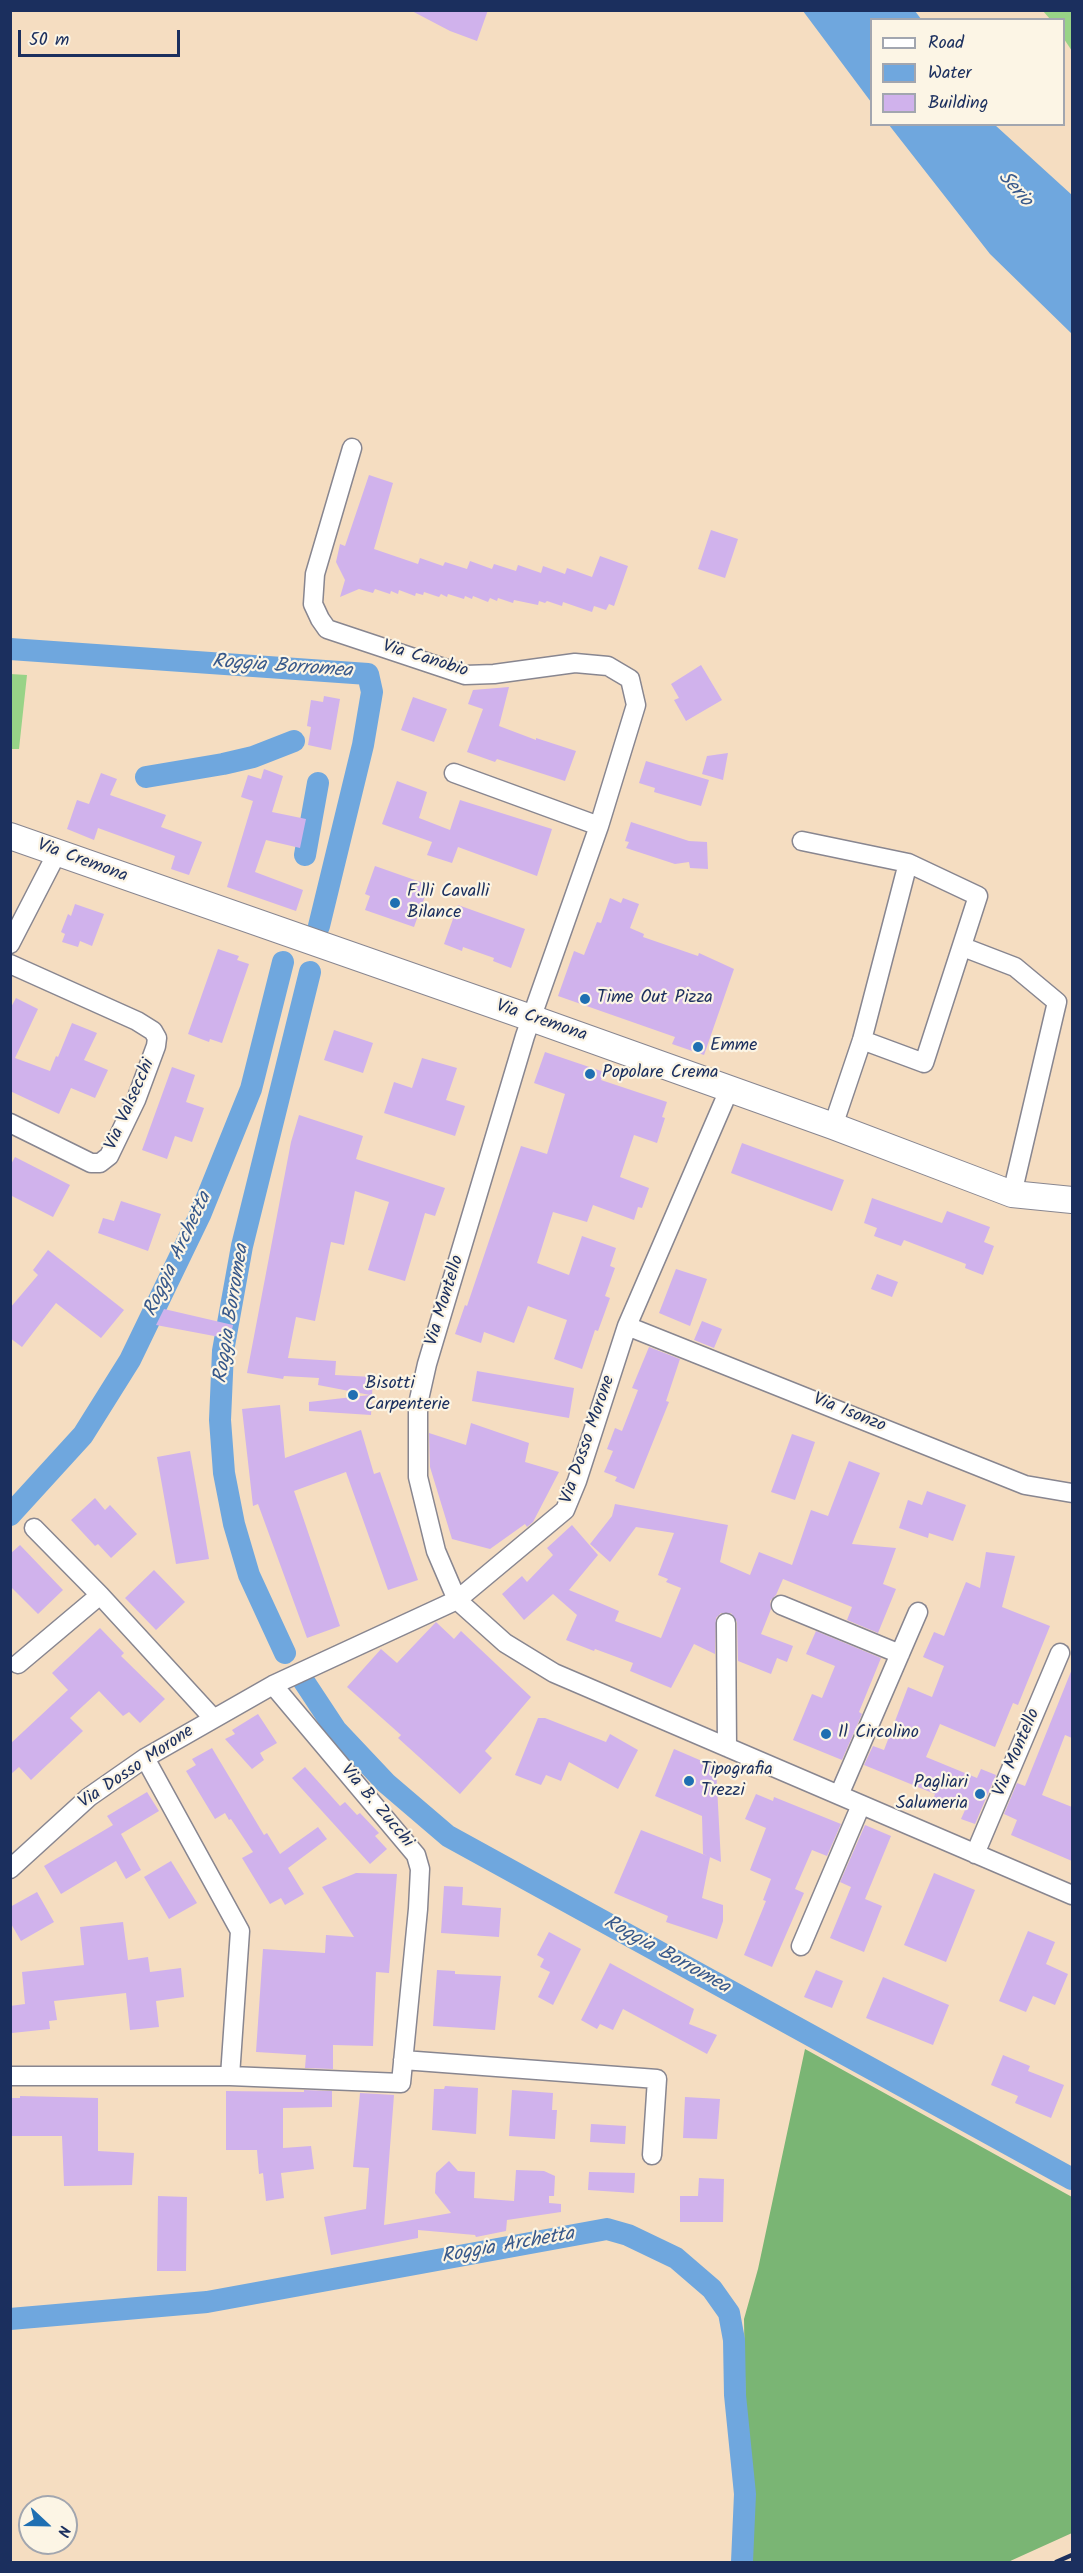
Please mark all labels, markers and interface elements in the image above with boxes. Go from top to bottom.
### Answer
scale bar [21,18,183,56]
legend [870,18,1065,126]
text: 50 m [29,26,69,55]
text: Road [928,29,964,58]
text: Water [928,59,972,88]
text: Building [928,89,988,118]
water label: Serio [992,167,1036,213]
street label: Via Canobio [380,637,470,683]
water label: Roggia Borromea [211,651,353,685]
street label: Via Cremona [34,836,130,888]
place label: F.lli Cavalli Bilance [407,882,489,924]
marker: F.lli Cavalli Bilance [388,896,402,910]
place label: Time Out Pizza [597,988,713,1010]
marker: Time Out Pizza [578,992,592,1006]
street label: Via Cremona [493,996,589,1048]
place label: Emme [710,1036,757,1058]
marker: Emme [691,1040,705,1054]
street label: Via Valsecchi [101,1056,161,1154]
place label: Popolare Crema [602,1063,718,1085]
marker: Popolare Crema [583,1067,597,1081]
water label: Roggia Archetta [140,1189,218,1321]
water label: Roggia Borromea [210,1243,256,1385]
street label: Via Montello [422,1253,470,1349]
street label: Via Dosso Morone [557,1373,621,1507]
place label: Bisotti Carpenterie [365,1374,450,1416]
marker: Bisotti Carpenterie [346,1388,360,1402]
street label: Via Isonzo [809,1390,889,1438]
street label: Via Montello [990,1706,1046,1800]
street label: Via Dosso Morone [75,1722,199,1814]
place label: Il Circolino [838,1723,919,1745]
marker: Il Circolino [819,1727,833,1741]
place label: Tipografia Trezzi [701,1760,773,1802]
street label: Via B. Zucchi [335,1761,417,1853]
place label: Pagliari Salumeria [896,1773,968,1816]
marker: Tipografia Trezzi [682,1774,696,1788]
marker: Pagliari Salumeria [973,1787,987,1801]
water label: Roggia Borromea [599,1911,733,2001]
water label: Roggia Archetta [440,2224,576,2270]
north arrow [18,2495,78,2555]
text: N [50,2522,77,2541]

